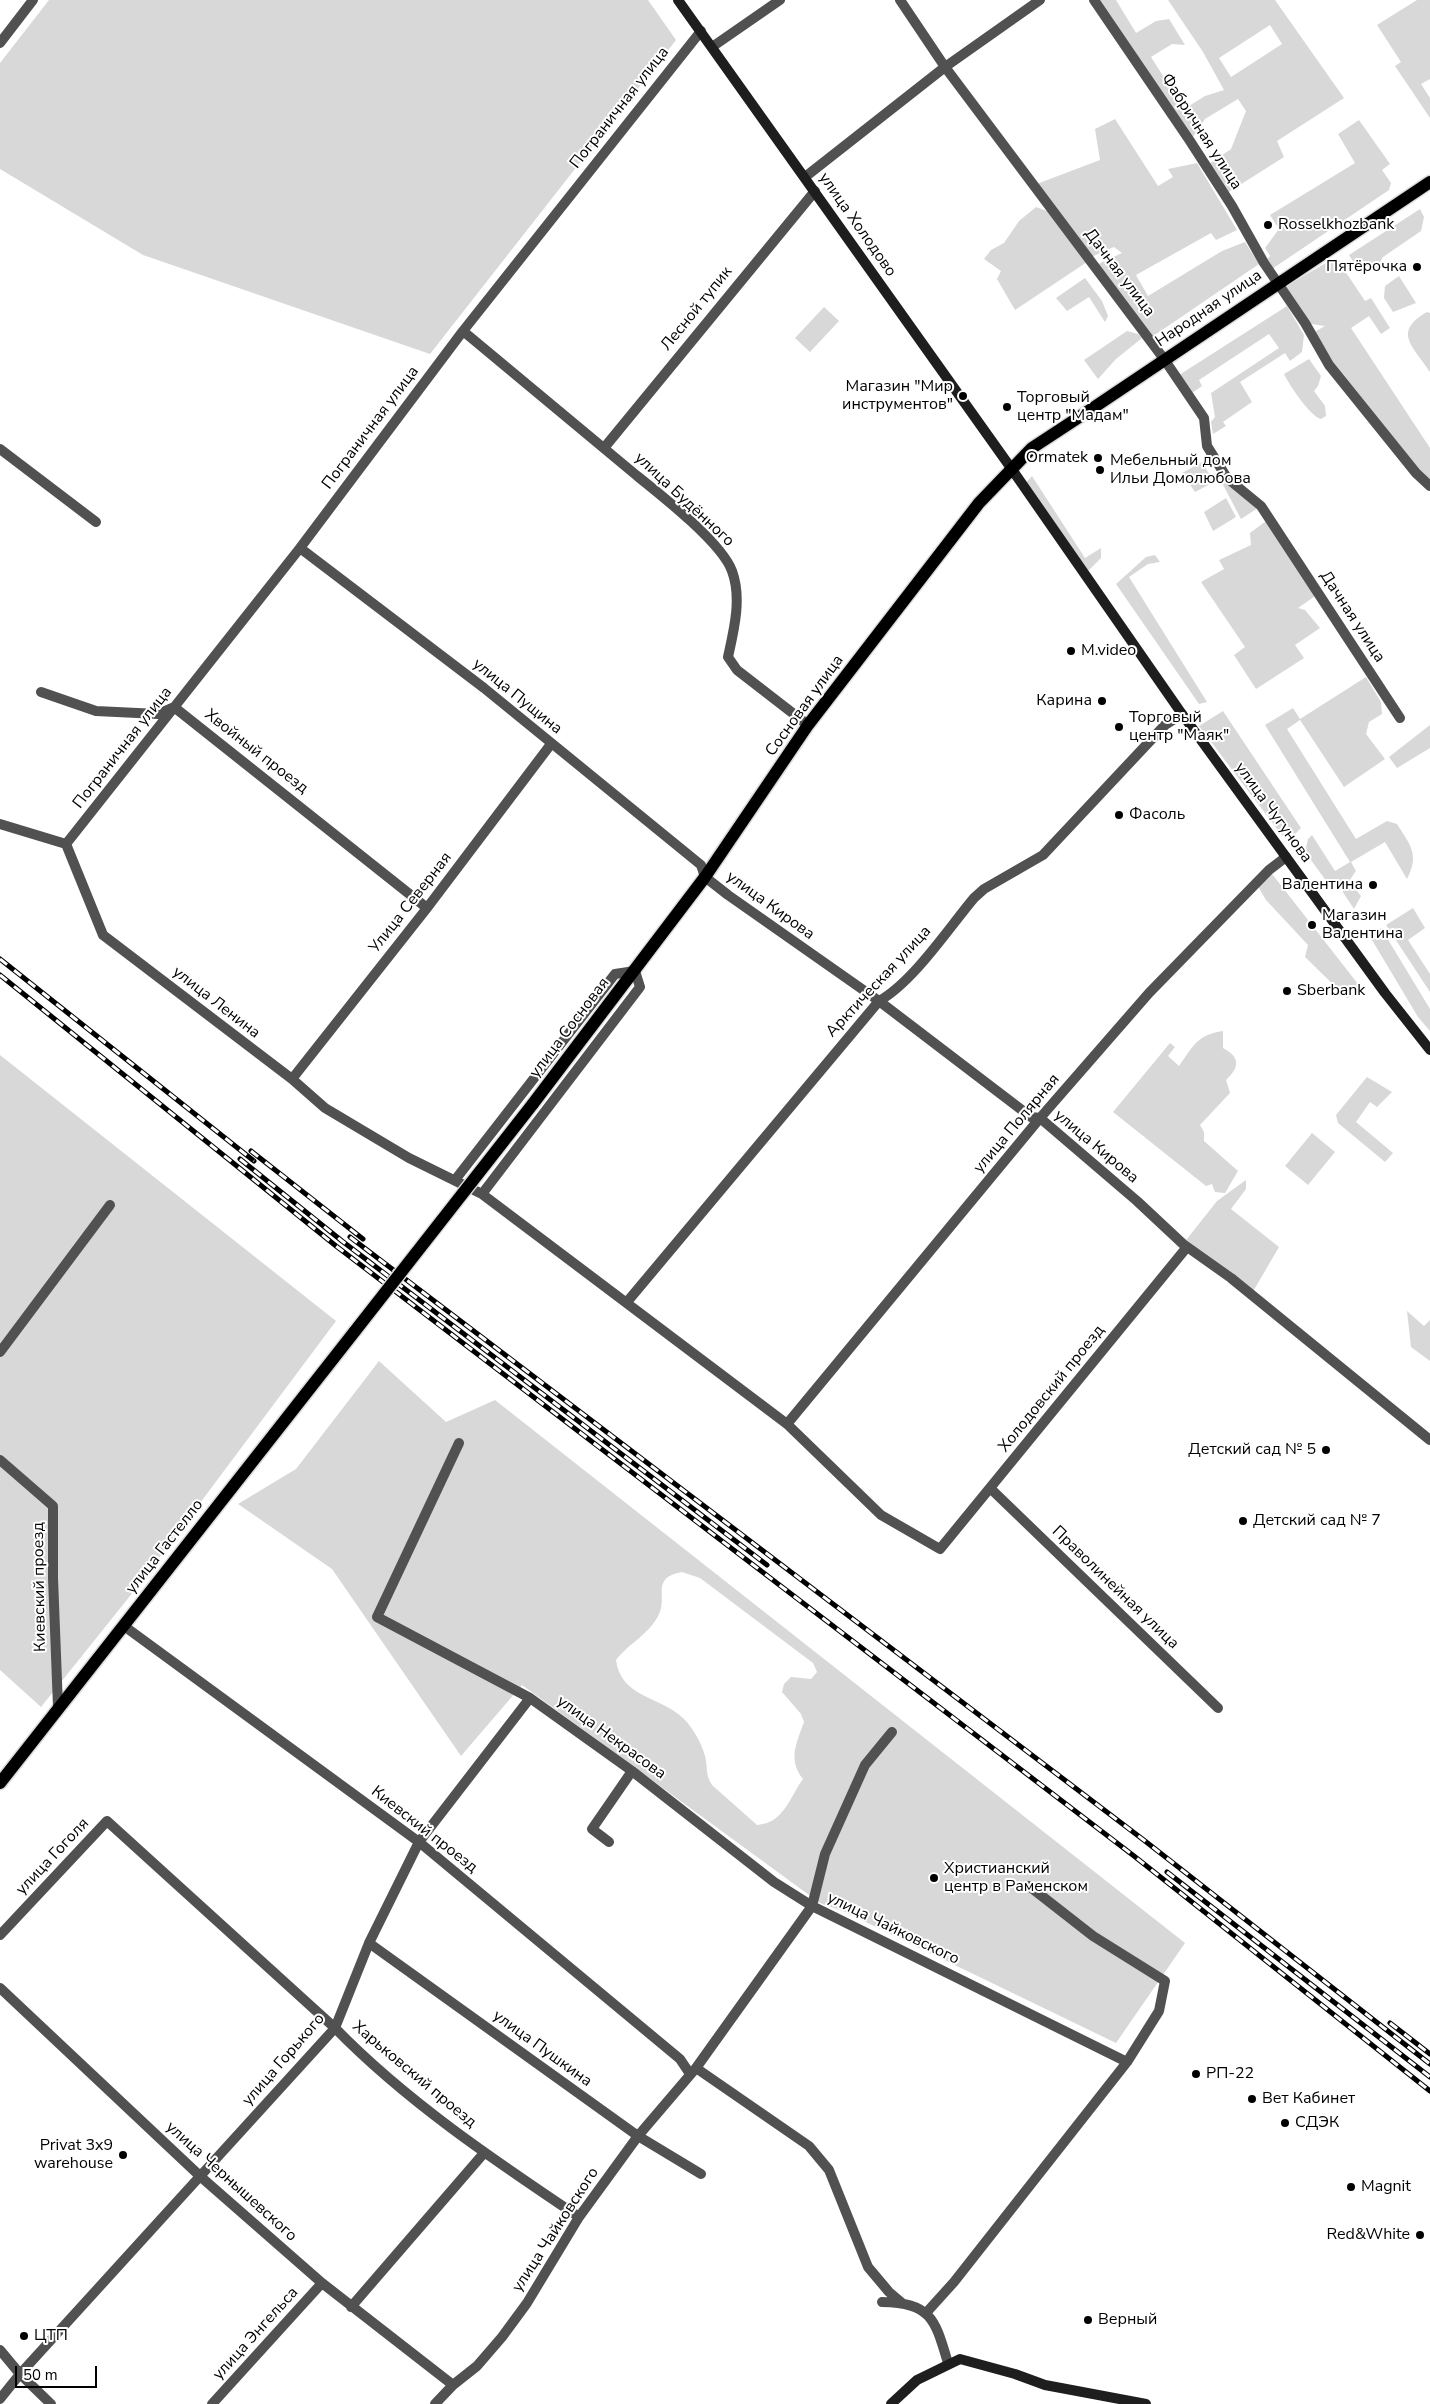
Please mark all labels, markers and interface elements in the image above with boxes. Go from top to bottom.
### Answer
street label: Пограничная улица [567,43,673,173]
street label: Фабричная улица [1156,70,1246,194]
street label: улица Холодово [814,169,900,281]
place label: Rosselkhozbank [1278,215,1394,235]
marker: Rosselkhozbank [1262,219,1274,231]
street label: Дачная улица [1080,225,1158,321]
place label: Пятёрочка [1326,257,1407,277]
marker: Пятёрочка [1411,261,1423,273]
street label: Лесной тупик [657,263,737,355]
street label: Народная улица [1152,266,1266,352]
street label: Пограничная улица [318,363,424,493]
place label: Магазин "Мир инструментов" [842,377,953,415]
place label: Торговый центр "Мадам" [1017,388,1129,426]
marker: Магазин "Мир инструментов" [957,390,969,402]
marker: Торговый центр "Мадам" [1001,401,1013,413]
place label: Ormatek [1026,448,1088,468]
street label: улица Будённого [630,449,738,551]
place label: Мебельный дом Ильи Домолюбова [1110,451,1251,489]
marker: Ormatek [1092,452,1104,464]
marker: Мебельный дом Ильи Домолюбова [1094,464,1106,476]
street label: Дачная улица [1315,568,1389,666]
place label: M.video [1081,641,1136,661]
marker: M.video [1065,645,1077,657]
street label: Сосновая улица [762,652,848,760]
street label: улица Пущина [468,655,566,739]
street label: Пограничная улица [70,683,176,813]
place label: Карина [1036,691,1092,711]
marker: Карина [1096,695,1108,707]
street label: Хвойный проезд [200,706,312,798]
place label: Торговый центр "Маяк" [1129,708,1229,746]
marker: Торговый центр "Маяк" [1113,721,1125,733]
street label: улица Чугунова [1230,759,1316,867]
place label: Фасоль [1129,805,1185,825]
marker: Фасоль [1113,809,1125,821]
street label: Улица Северная [366,849,456,957]
street label: улица Кирова [722,868,818,944]
place label: Валентина [1282,875,1363,895]
marker: Валентина [1367,879,1379,891]
place label: Магазин Валентина [1322,906,1403,944]
marker: Магазин Валентина [1306,919,1318,931]
street label: Арктическая улица [822,922,936,1042]
street label: улица Ленина [168,963,264,1043]
street label: улица Сосновая [526,974,614,1082]
place label: Sberbank [1297,981,1365,1001]
marker: Sberbank [1281,985,1293,997]
street label: улица Полярная [970,1070,1064,1178]
street label: улица Кирова [1050,1106,1142,1188]
street label: Холодовский проезд [995,1322,1109,1456]
place label: Детский сад № 5 [1188,1440,1316,1460]
marker: Детский сад № 5 [1320,1444,1332,1456]
street label: улица Гастелло [122,1496,208,1598]
place label: Детский сад № 7 [1253,1511,1381,1531]
marker: Детский сад № 7 [1237,1515,1249,1527]
street label: Киевский проезд [29,1522,51,1652]
street label: Праволинейная улица [1047,1522,1183,1654]
street label: улица Некрасова [553,1692,669,1784]
street label: Киевский проезд [367,1782,481,1878]
street label: улица Гоголя [12,1815,94,1899]
place label: Христианский центр в Раменском [944,1859,1088,1897]
marker: Христианский центр в Раменском [928,1872,940,1884]
street label: улица Чайковского [824,1889,962,1969]
street label: улица Пушкина [489,2007,595,2091]
street label: улица Горького [239,2010,329,2110]
street label: Харьковский проезд [348,2017,480,2133]
place label: РП-22 [1206,2064,1254,2084]
marker: РП-22 [1190,2068,1202,2080]
place label: Вет Кабинет [1262,2089,1355,2109]
marker: Вет Кабинет [1246,2093,1258,2105]
place label: СДЭК [1295,2113,1339,2133]
marker: СДЭК [1279,2117,1291,2129]
street label: улица Чернышевского [161,2118,301,2246]
place label: Privat 3x9 warehouse [34,2136,113,2174]
marker: Privat 3x9 warehouse [117,2149,129,2161]
street label: улица Чайковского [509,2164,603,2296]
place label: Magnit [1361,2177,1411,2197]
marker: Magnit [1345,2181,1357,2193]
place label: Red&White [1327,2225,1410,2245]
marker: Red&White [1414,2229,1426,2241]
street label: улица Энгельса [209,2284,303,2384]
place label: Верный [1098,2310,1157,2330]
marker: Верный [1082,2314,1094,2326]
place label: ЦТП [34,2326,68,2346]
marker: ЦТП [18,2330,30,2342]
scale bar [18,2356,100,2388]
text: 50 m [23,2365,58,2385]

